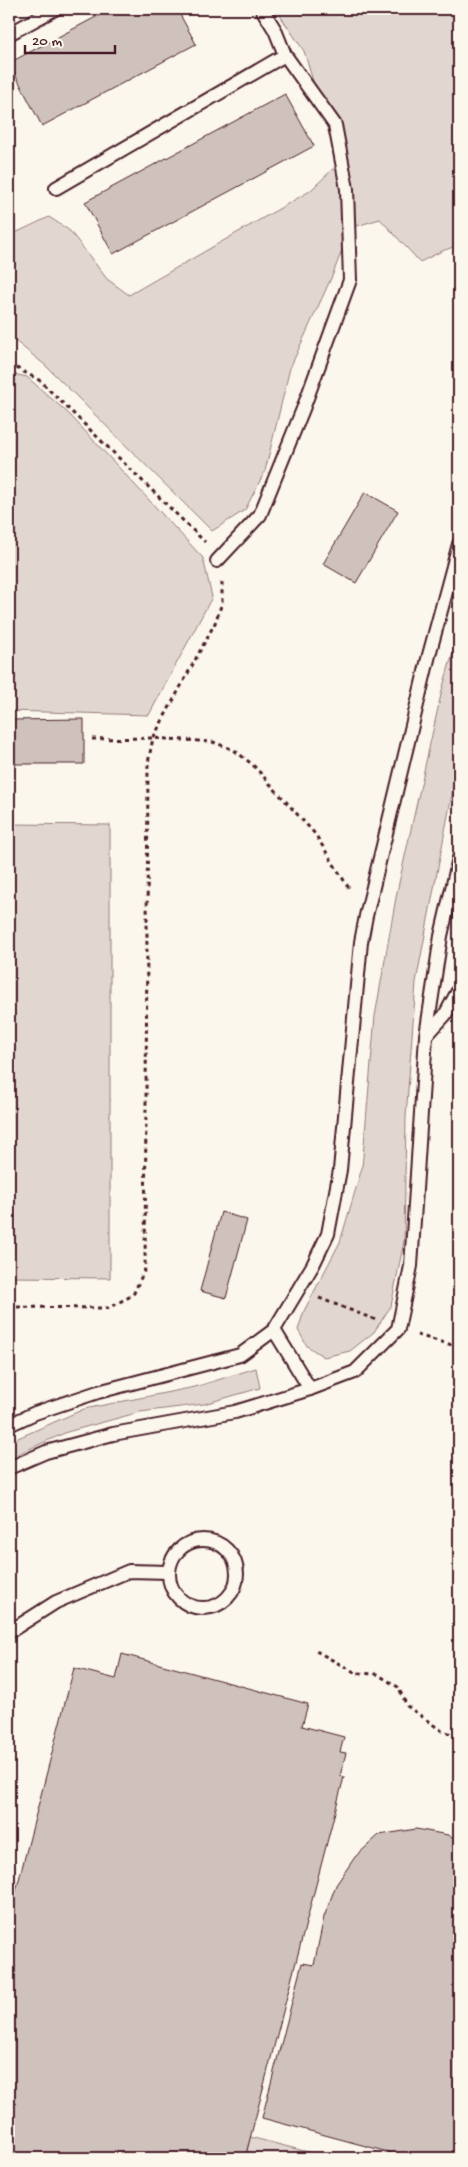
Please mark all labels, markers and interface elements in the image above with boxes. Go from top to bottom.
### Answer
scale bar [25,22,115,54]
text: 20 m [32,33,62,51]

